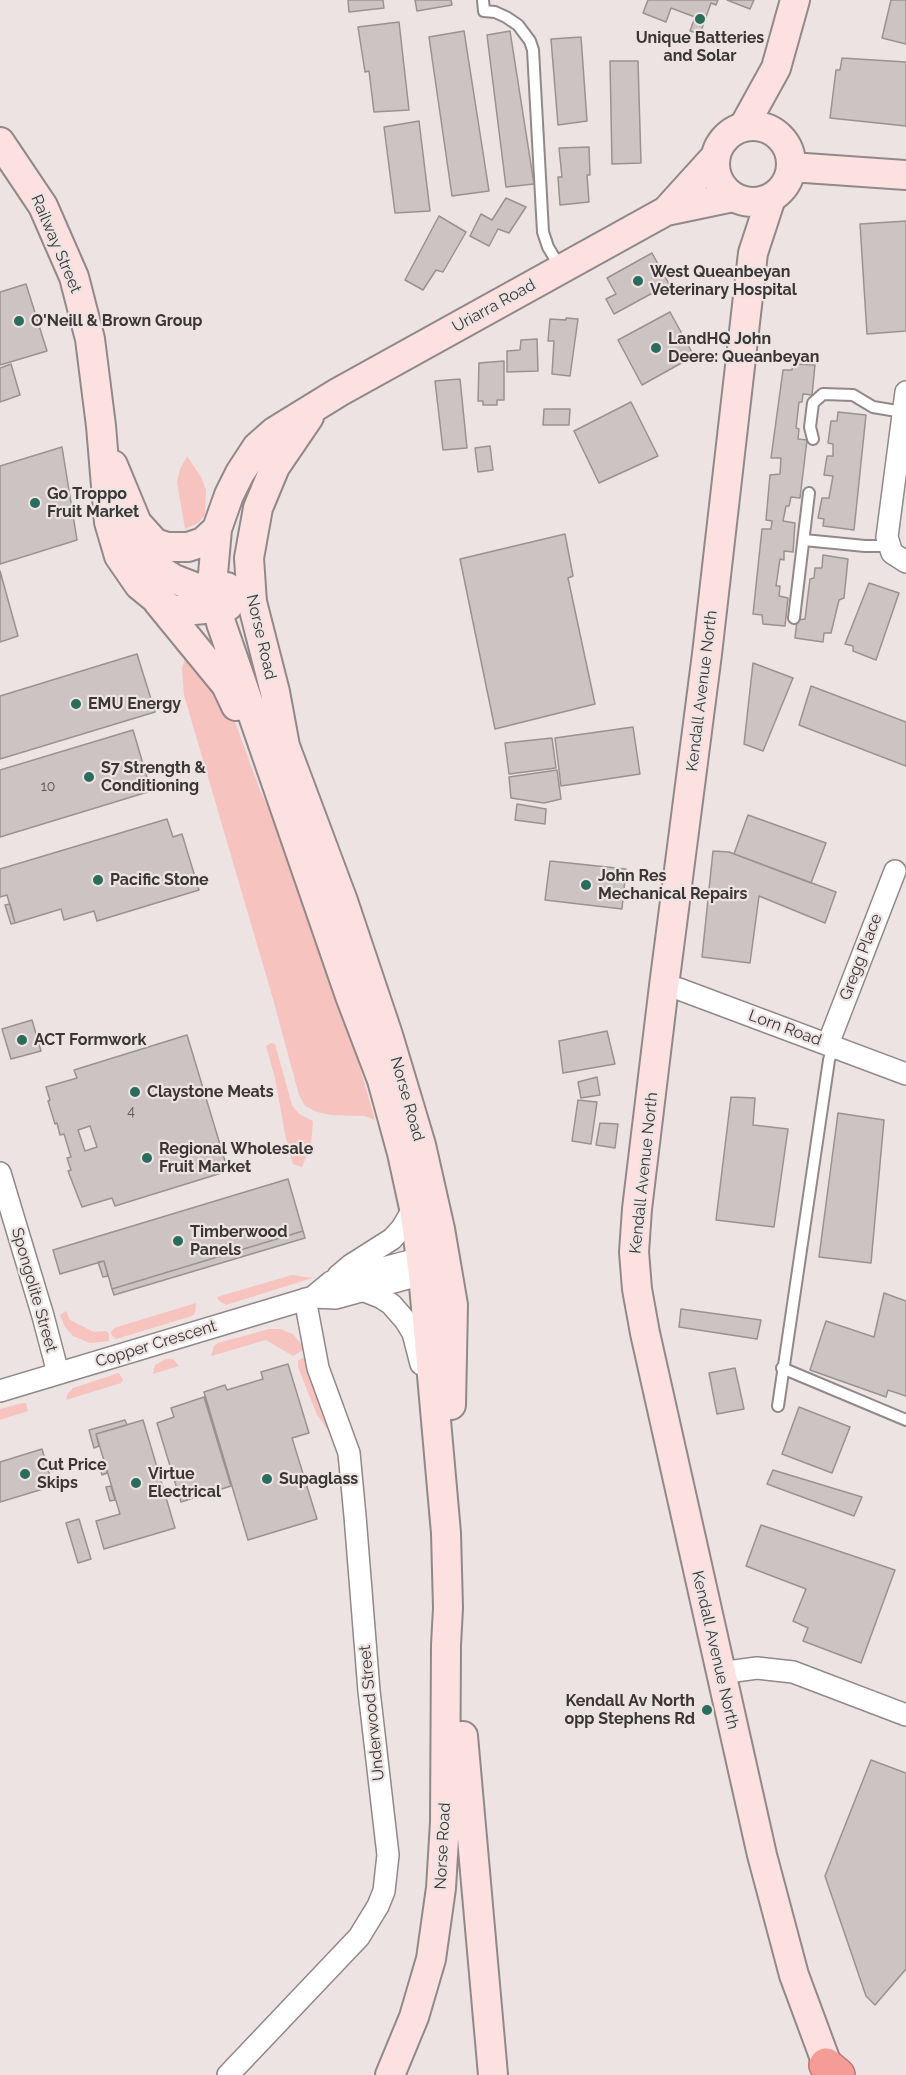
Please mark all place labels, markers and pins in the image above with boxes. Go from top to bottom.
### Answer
marker: Unique Batteries and Solar [693,12,707,26]
place label: Unique Batteries and Solar [636,28,764,66]
place label: West Queanbeyan Veterinary Hospital [650,262,797,300]
marker: West Queanbeyan Veterinary Hospital [631,274,645,288]
place label: O'Neill & Brown Group [31,311,203,331]
marker: O'Neill & Brown Group [12,314,26,328]
place label: LandHQ John Deere: Queanbeyan [668,329,819,367]
marker: LandHQ John Deere: Queanbeyan [649,341,663,355]
place label: Go Troppo Fruit Market [47,484,139,522]
marker: Go Troppo Fruit Market [28,496,42,510]
place label: EMU Energy [88,694,181,714]
marker: EMU Energy [69,697,83,711]
place label: S7 Strength & Conditioning [101,758,206,796]
marker: S7 Strength & Conditioning [82,770,96,784]
place label: John Res Mechanical Repairs [598,866,747,904]
place label: Pacific Stone [110,870,209,890]
marker: Pacific Stone [91,873,105,887]
marker: John Res Mechanical Repairs [579,878,593,892]
place label: ACT Formwork [34,1030,146,1050]
marker: ACT Formwork [15,1033,29,1047]
place label: Claystone Meats [147,1082,274,1102]
marker: Claystone Meats [128,1085,142,1099]
place label: Regional Wholesale Fruit Market [159,1139,313,1177]
marker: Regional Wholesale Fruit Market [140,1151,154,1165]
place label: Timberwood Panels [190,1222,288,1260]
marker: Timberwood Panels [171,1234,185,1248]
place label: Cut Price Skips [37,1455,107,1493]
place label: Virtue Electrical [148,1464,221,1502]
marker: Cut Price Skips [18,1467,32,1481]
place label: Supaglass [279,1469,358,1489]
marker: Supaglass [260,1472,274,1486]
marker: Virtue Electrical [129,1476,143,1490]
place label: Kendall Av North opp Stephens Rd [564,1691,695,1729]
marker: Kendall Av North opp Stephens Rd [700,1703,714,1717]

